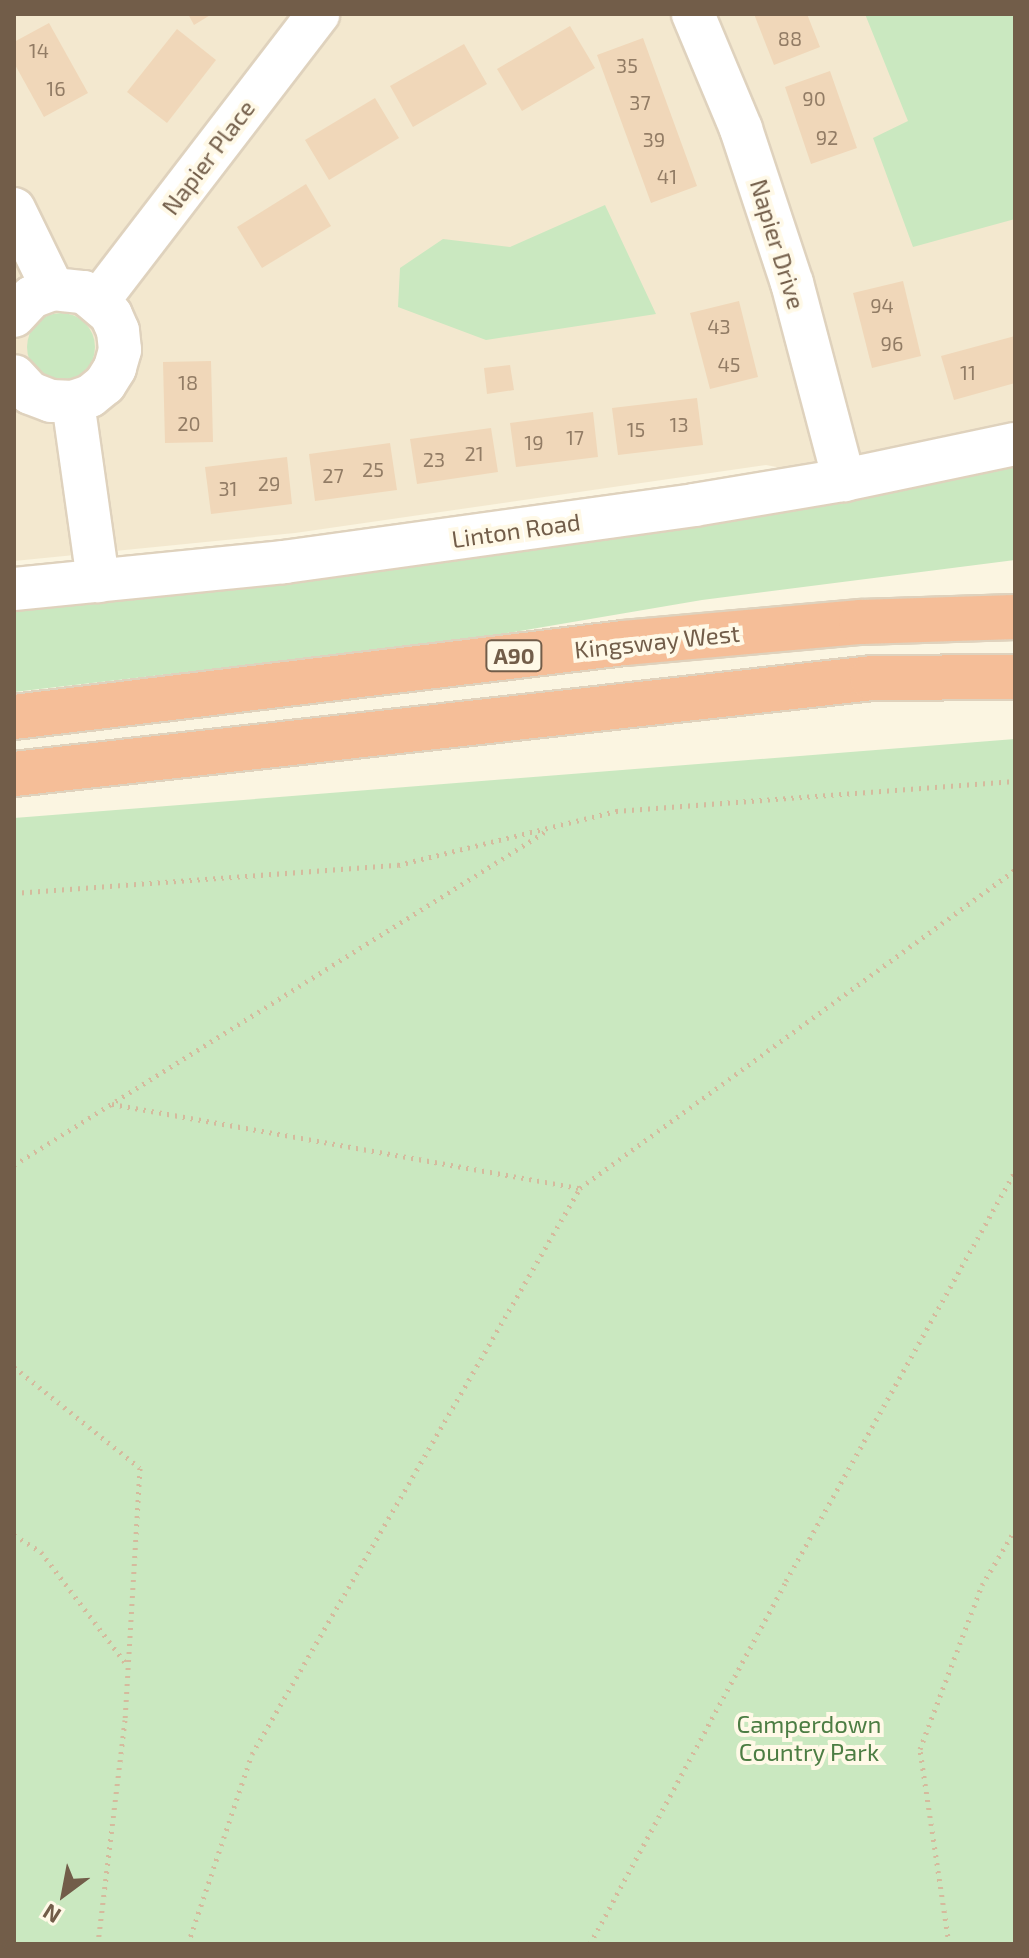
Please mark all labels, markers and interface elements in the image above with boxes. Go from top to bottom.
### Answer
house number: 88 [778,26,802,50]
house number: 14 [29,38,49,62]
house number: 35 [616,53,638,77]
house number: 16 [46,76,66,100]
house number: 90 [802,86,826,110]
house number: 37 [629,90,651,114]
street label: Napier Place [155,94,261,220]
house number: 92 [816,125,838,149]
house number: 39 [643,127,665,151]
house number: 41 [657,164,677,188]
street label: Napier Drive [745,175,811,313]
house number: 94 [870,293,894,317]
house number: 43 [707,314,731,338]
house number: 96 [881,331,903,355]
house number: 45 [717,352,741,376]
house number: 11 [960,360,976,384]
house number: 18 [178,370,198,394]
house number: 20 [177,411,201,435]
house number: 13 [669,412,689,436]
house number: 15 [627,417,645,441]
house number: 17 [566,425,584,449]
house number: 19 [524,430,544,454]
house number: 21 [464,441,484,465]
house number: 23 [423,447,445,471]
house number: 25 [362,457,384,481]
house number: 27 [322,463,344,487]
house number: 29 [258,471,280,495]
house number: 31 [218,476,238,500]
street label: Linton Road [450,507,582,553]
street label: Kingsway West [572,618,742,664]
road number: A90 [484,638,544,674]
park label: Camperdown Country Park [736,1710,882,1766]
north arrow [24,1854,104,1934]
text: N [38,1899,65,1930]

